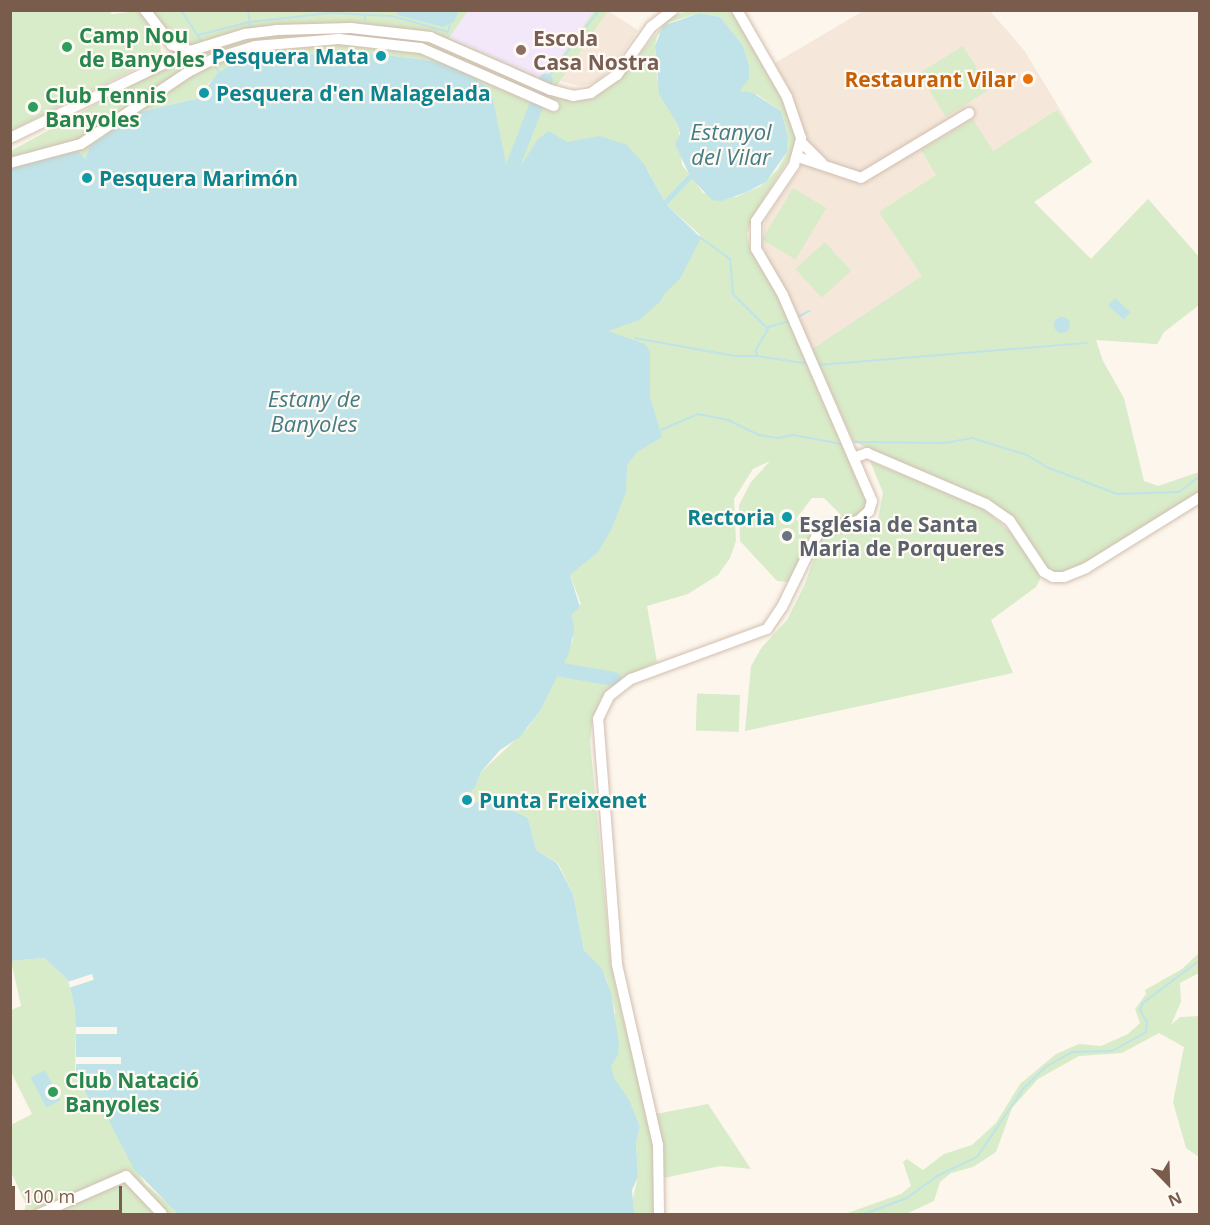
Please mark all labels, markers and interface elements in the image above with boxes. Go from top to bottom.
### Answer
place label: Camp Nou de Banyoles [79,22,205,72]
place label: Escola Casa Nostra [533,25,659,75]
marker: Camp Nou de Banyoles [60,40,74,54]
place label: Pesquera Mata [212,43,369,69]
marker: Escola Casa Nostra [514,43,528,57]
marker: Pesquera Mata [374,49,388,63]
place label: Restaurant Vilar [844,66,1016,92]
marker: Restaurant Vilar [1021,72,1035,86]
place label: Pesquera d'en Malagelada [216,80,491,106]
place label: Club Tennis Banyoles [45,82,166,132]
marker: Pesquera d'en Malagelada [197,86,211,100]
marker: Club Tennis Banyoles [26,100,40,114]
water label: Estanyol del Vilar [690,118,772,170]
place label: Pesquera Marimón [99,165,298,191]
marker: Pesquera Marimón [80,171,94,185]
water label: Estany de Banyoles [268,385,360,436]
place label: Rectoria [687,504,775,530]
marker: Rectoria [780,510,794,524]
place label: Església de Santa Maria de Porqueres [799,511,1004,561]
marker: Església de Santa Maria de Porqueres [780,529,794,543]
place label: Punta Freixenet [479,787,647,813]
marker: Punta Freixenet [460,793,474,807]
place label: Club Natació Banyoles [65,1067,199,1117]
marker: Club Natació Banyoles [46,1085,60,1099]
north arrow [1138,1153,1198,1213]
scale bar [15,1174,124,1212]
text: 100 m [23,1184,75,1208]
text: N [1165,1187,1185,1212]

